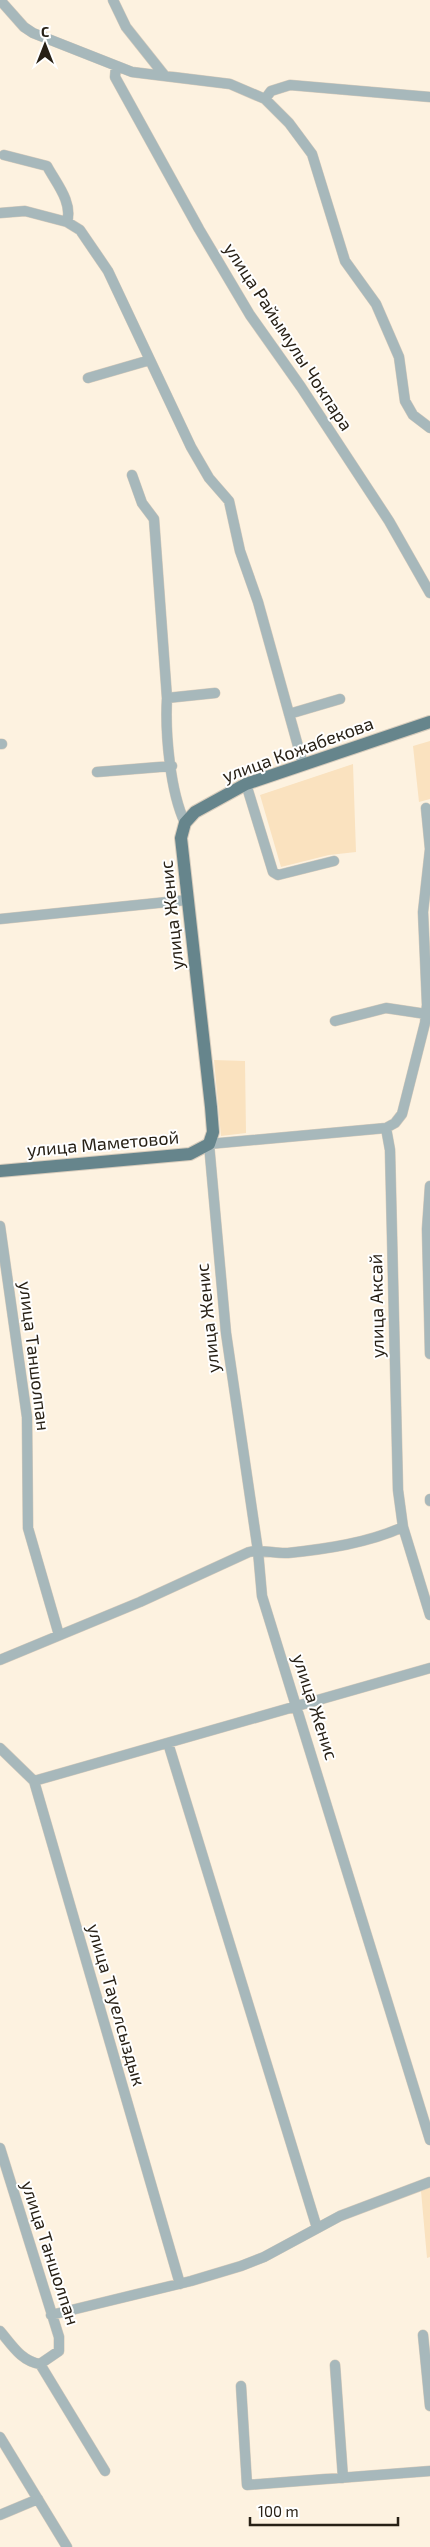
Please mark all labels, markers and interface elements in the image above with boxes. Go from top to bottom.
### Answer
north arrow [20,20,70,70]
text: С [41,23,49,40]
street label: улица Райымулы Чокпара [220,238,358,435]
street label: улица Кожабекова [219,712,376,787]
street label: улица Женис [154,859,188,971]
street label: улица Маметовой [26,1125,180,1161]
street label: улица Аксай [364,1254,388,1358]
street label: улица Женис [190,1262,224,1374]
street label: улица Таншолпан [15,1280,55,1432]
street label: улица Женис [288,1651,343,1763]
street label: улица Тауелсыздык [83,1921,151,2089]
street label: улица Таншолпан [17,2178,85,2328]
scale bar [250,2494,398,2526]
text: 100 m [258,2502,299,2520]

